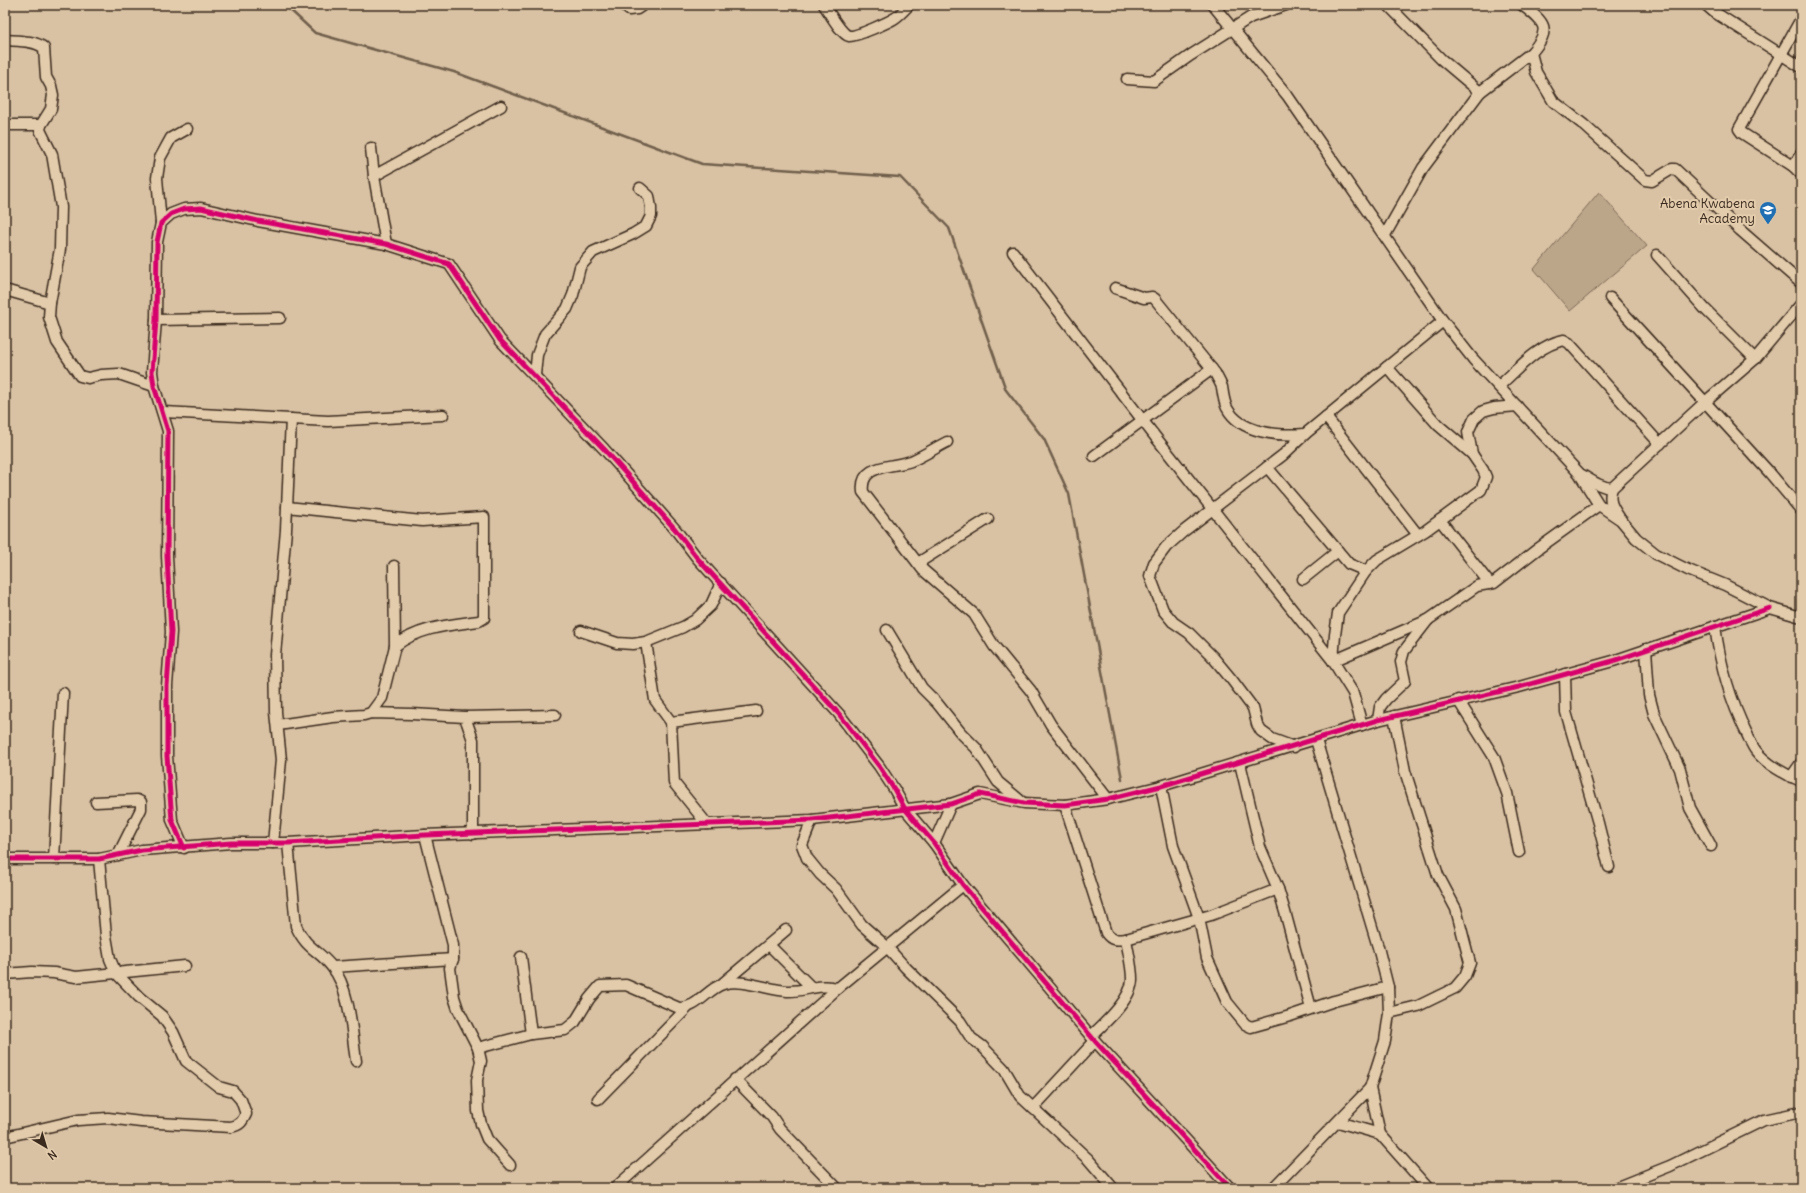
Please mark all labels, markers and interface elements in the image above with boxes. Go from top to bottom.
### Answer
place label: Abena Kwabena Academy [1660,195,1755,227]
school or university icon: Abena Kwabena Academy [1758,200,1778,225]
north arrow [26,1127,66,1167]
text: N [45,1147,59,1163]

